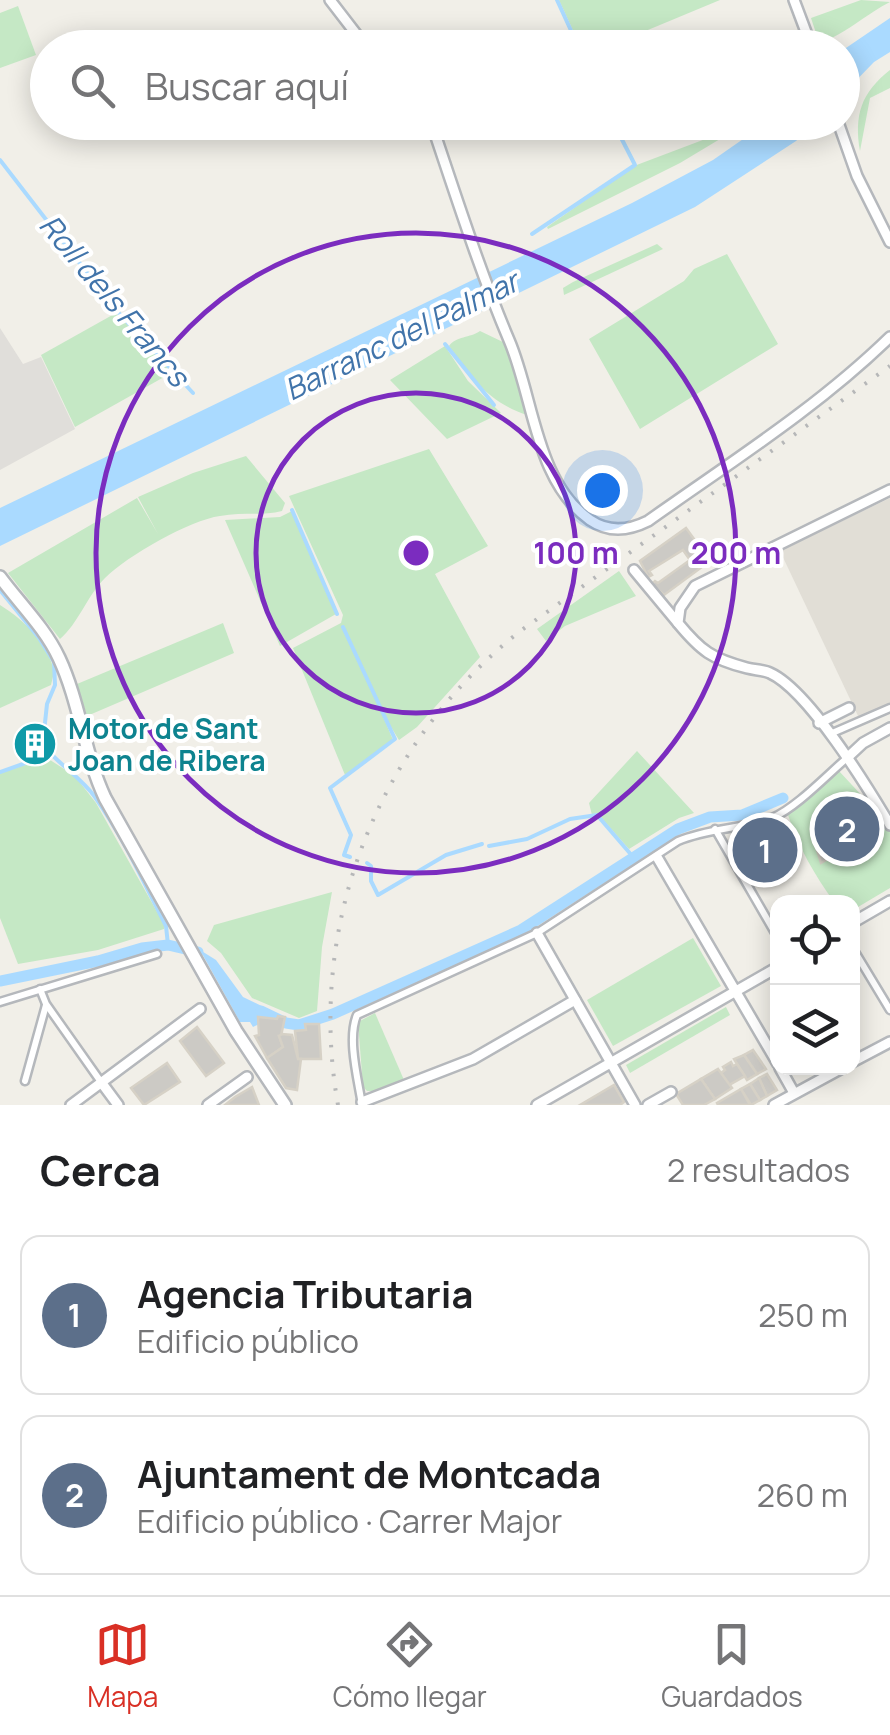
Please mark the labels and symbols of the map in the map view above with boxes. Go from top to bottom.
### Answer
water label: Roll dels Francs [31,205,201,396]
water label: Barranc del Palmar [277,259,529,409]
your location [577,465,628,516]
text: 100 m [533,532,619,573]
text: 200 m [691,532,781,573]
centre of rings [398,535,434,571]
place label: Motor de Sant Joan de Ribera [68,709,266,779]
building icon: Motor de Sant Joan de Ribera [12,721,58,767]
pin: 2 [814,792,880,866]
pin: 1 [732,812,798,888]

